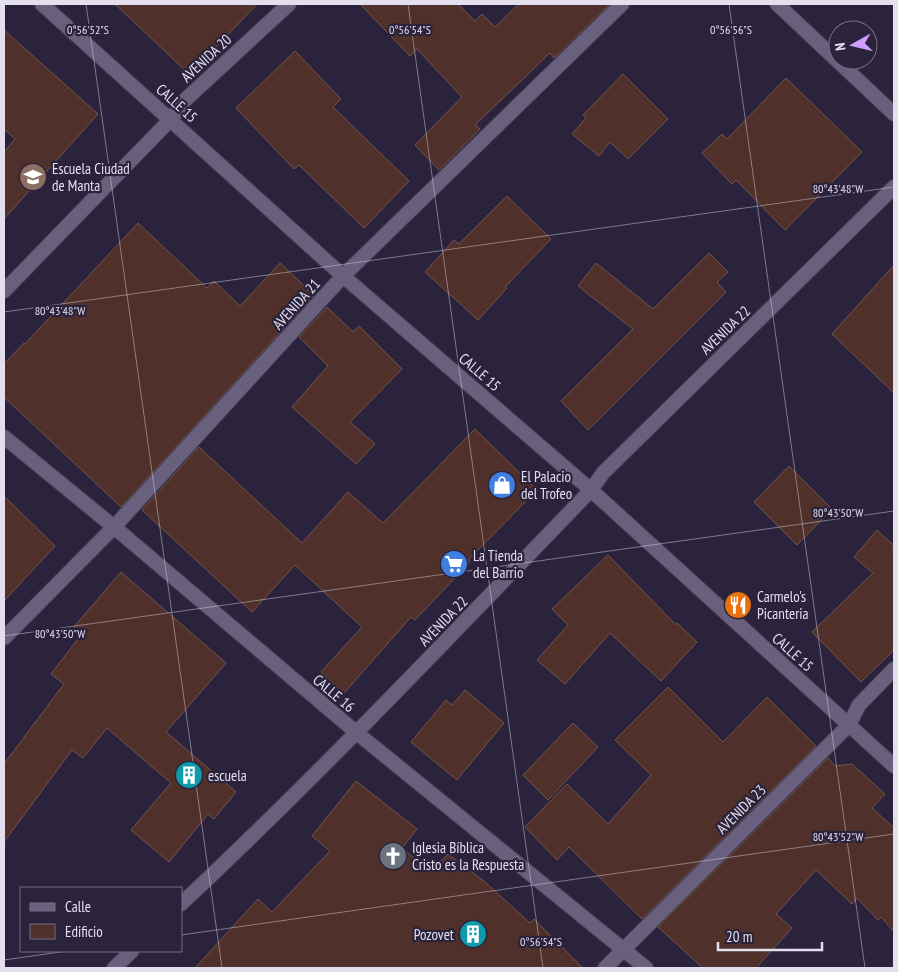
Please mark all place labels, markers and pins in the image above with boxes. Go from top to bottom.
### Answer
place label: Escuela Ciudad de Manta [52,159,130,195]
school or university icon: Escuela Ciudad de Manta [18,162,48,192]
place label: El Palacio del Trofeo [521,467,572,503]
shop icon: El Palacio del Trofeo [487,470,517,500]
place label: La Tienda del Barrio [473,546,523,582]
supermarket icon: La Tienda del Barrio [439,549,469,579]
place label: Carmelo's Picanteria [757,587,809,623]
restaurant icon: Carmelo's Picanteria [723,590,753,620]
building icon: escuela [174,760,204,790]
place label: escuela [208,766,247,785]
place label: Iglesia Bíblica Cristo es la Respuesta [412,838,524,874]
church icon: Iglesia Bíblica Cristo es la Respuesta [378,841,408,871]
building icon: Pozovet [458,919,488,949]
place label: Pozovet [414,925,454,944]

